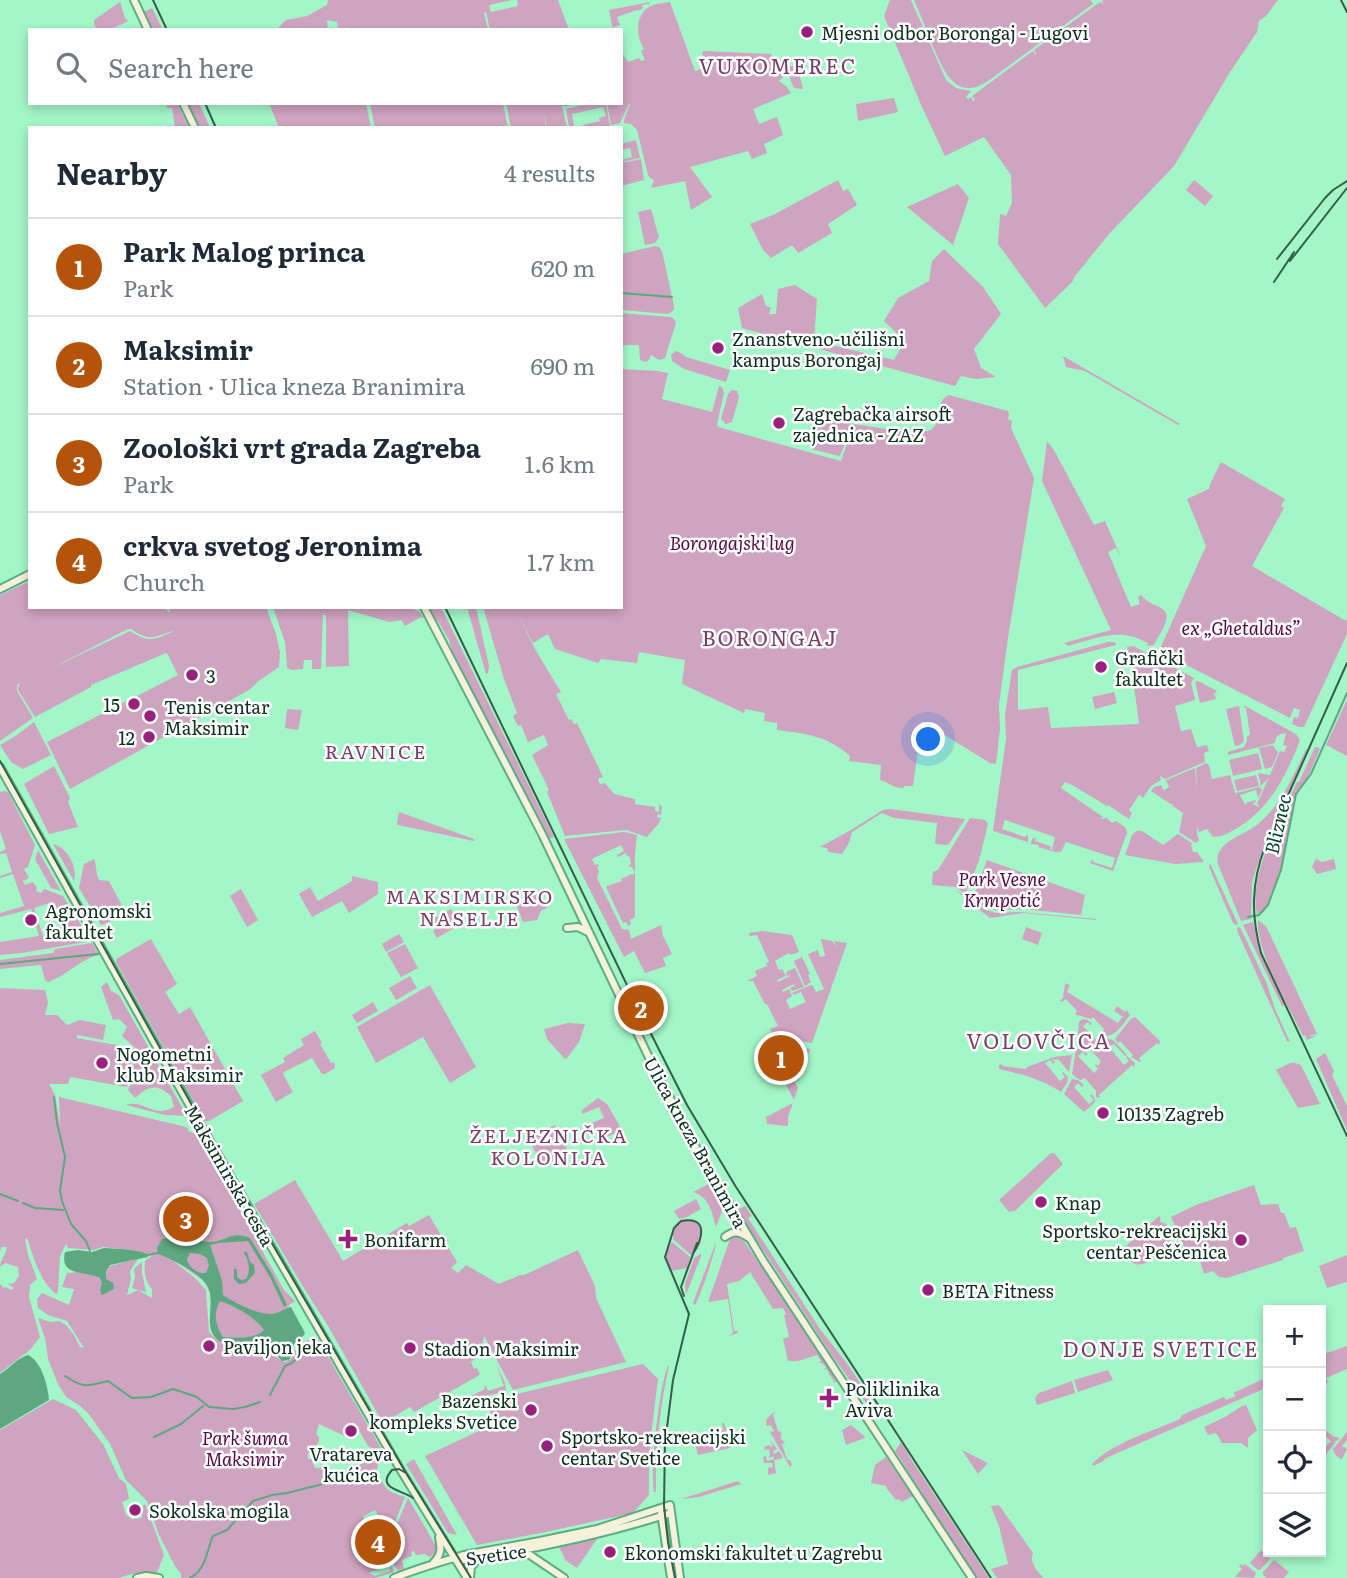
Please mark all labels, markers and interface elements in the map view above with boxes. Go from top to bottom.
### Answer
place label: Mjesni odbor Borongaj - Lugovi [821,19,1089,46]
marker: Mjesni odbor Borongaj - Lugovi [799,24,815,40]
search box [28,28,623,105]
text: Search here [108,47,254,86]
icon: search [52,48,90,86]
district label: VUKOMEREC [699,49,857,80]
text: Nearby [56,150,167,194]
text: 4 results [504,155,595,189]
text: Park Malog princa [123,231,365,270]
text: 1 [74,250,84,284]
text: 620 m [531,250,595,284]
text: Park [123,270,173,304]
place label: Znanstveno-učilišni kampus Borongaj [732,325,905,373]
text: Maksimir [123,329,253,368]
marker: Znanstveno-učilišni kampus Borongaj [710,340,726,356]
text: 2 [73,348,85,382]
text: 690 m [530,348,595,382]
text: Station · Ulica kneza Branimira [123,368,465,402]
place label: Zagrebačka airsoft zajednica - ZAZ [793,400,952,448]
marker: Zagrebačka airsoft zajednica - ZAZ [771,415,787,431]
text: Zoološki vrt grada Zagreba [123,427,481,466]
text: 3 [73,446,85,480]
text: 1.6 km [525,446,595,480]
text: Park [123,466,173,500]
text: crkva svetog Jeronima [123,525,422,564]
park label: Borongajski lug [669,529,795,556]
text: 4 [72,544,86,578]
text: 1.7 km [527,544,595,578]
text: Church [123,564,205,598]
park label: ex „Ghetaldus” [1182,614,1300,641]
district label: BORONGAJ [702,621,838,652]
place label: Grafički fakultet [1115,644,1184,692]
marker: Grafički fakultet [1093,659,1109,675]
place label: 3 [206,662,216,689]
marker: 3 [184,667,200,683]
place label: 15 [104,691,120,718]
place label: Tenis centar Maksimir [164,693,270,741]
marker: 15 [126,696,142,712]
marker: Tenis centar Maksimir [142,708,158,724]
your location [911,722,945,756]
place label: 12 [119,724,135,751]
marker: 12 [141,729,157,745]
district label: RAVNICE [325,737,427,765]
water label: Bliznec [1256,791,1298,857]
park label: Park Vesne Krmpotić [958,865,1046,913]
district label: MAKSIMIRSKO NASELJE [386,882,554,932]
place label: Agronomski fakultet [45,897,152,945]
marker: Agronomski fakultet [23,912,39,928]
pin: 2 [618,982,664,1034]
district label: VOLOVČICA [966,1024,1112,1055]
pin: 1 [758,1032,804,1084]
place label: Nogometni klub Maksimir [116,1040,243,1088]
street label: Ulica kneza Branimira [638,1051,755,1233]
marker: Nogometni klub Maksimir [94,1055,110,1071]
street label: Maksimirska cesta [178,1099,282,1251]
place label: 10135 Zagreb [1117,1100,1224,1127]
marker: 10135 Zagreb [1095,1105,1111,1121]
district label: ŽELJEZNIČKA KOLONIJA [470,1121,628,1171]
place label: Knap [1055,1189,1101,1216]
pin: 3 [163,1193,209,1245]
marker: Knap [1033,1194,1049,1210]
place label: Sportsko-rekreacijski centar Peščenica [1042,1217,1227,1265]
place label: Bonifarm [364,1226,446,1253]
marker: Bonifarm [338,1229,358,1249]
marker: Sportsko-rekreacijski centar Peščenica [1233,1232,1249,1248]
place label: BETA Fitness [942,1277,1054,1304]
marker: BETA Fitness [920,1282,936,1298]
map controls [1263,1305,1326,1557]
button: + [1263,1305,1326,1368]
district label: DONJE SVETICE [1063,1332,1259,1363]
place label: Paviljon jeka [223,1333,332,1360]
place label: Stadion Maksimir [424,1335,579,1362]
marker: Paviljon jeka [201,1338,217,1354]
marker: Stadion Maksimir [402,1340,418,1356]
button: − [1263,1368,1326,1431]
place label: Poliklinika Aviva [845,1375,940,1423]
place label: Bazenski kompleks Svetice [369,1387,517,1435]
marker: Poliklinika Aviva [819,1388,839,1408]
marker: Bazenski kompleks Svetice [523,1402,539,1418]
marker: Vratareva kućica [343,1423,359,1439]
place label: Sportsko-rekreacijski centar Svetice [561,1423,746,1471]
park label: Park šuma Maksimir [202,1424,289,1472]
button: locate [1263,1431,1326,1494]
marker: Sportsko-rekreacijski centar Svetice [539,1438,555,1454]
place label: Vratareva kućica [309,1440,393,1488]
button: layers [1263,1494,1326,1557]
place label: Sokolska mogila [149,1497,289,1524]
marker: Sokolska mogila [127,1502,143,1518]
pin: 4 [355,1516,401,1568]
street label: Svetice [464,1536,528,1572]
place label: Ekonomski fakultet u Zagrebu [624,1539,882,1566]
marker: Ekonomski fakultet u Zagrebu [602,1544,618,1560]

